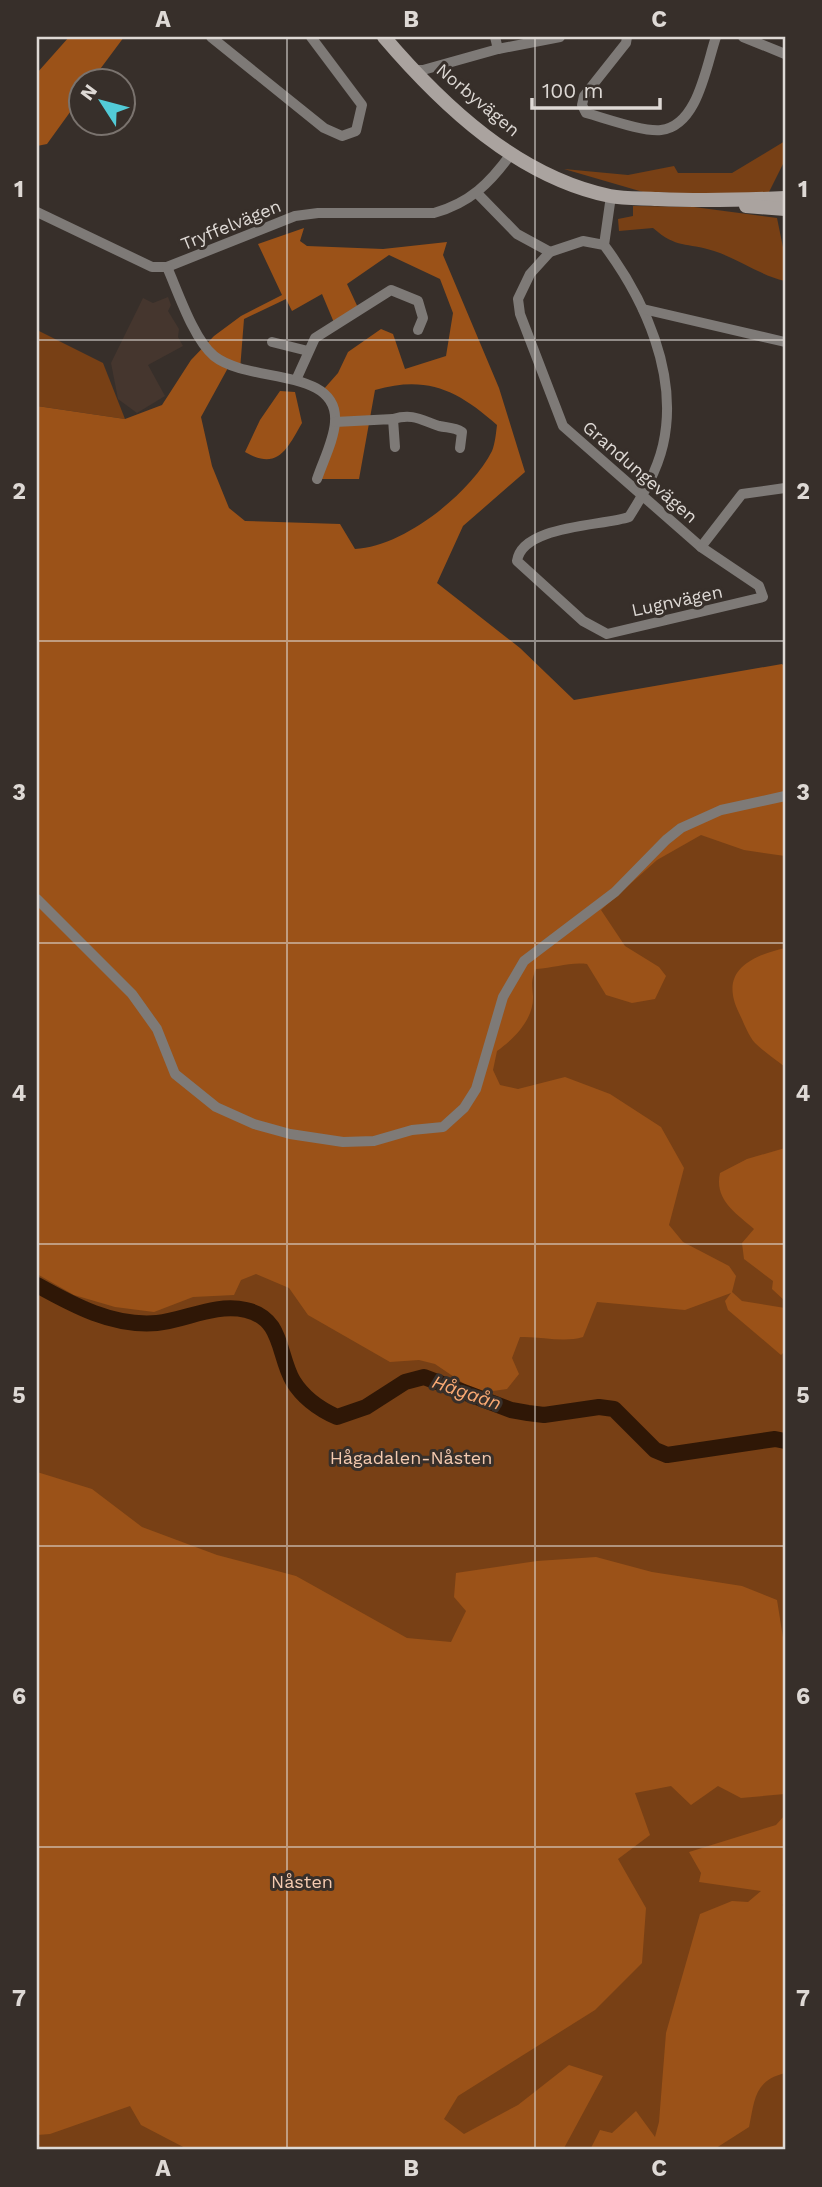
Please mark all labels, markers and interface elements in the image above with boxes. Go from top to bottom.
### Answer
text: A [155,6,171,33]
text: B [403,6,419,33]
text: C [651,6,667,33]
street label: Norbyvägen [433,59,524,140]
north arrow [66,66,136,136]
scale bar [532,66,659,110]
text: 100 m [542,78,604,103]
text: N [75,80,102,105]
text: 1 [14,176,24,203]
text: 1 [798,176,808,203]
street label: Tryffelvägen [178,195,284,254]
street label: Grandungevägen [579,416,702,527]
text: 2 [12,478,26,505]
text: 2 [796,478,810,505]
street label: Lugnvägen [629,581,724,620]
text: 3 [12,779,26,806]
text: 3 [796,779,810,806]
text: 4 [12,1080,27,1107]
text: 4 [796,1080,811,1107]
water label: Hågaån [429,1370,504,1415]
text: 5 [12,1382,26,1409]
text: 5 [796,1382,810,1409]
park label: Hågadalen-Nåsten [330,1447,492,1468]
text: 6 [12,1683,26,1710]
text: 6 [796,1683,810,1710]
park label: Nåsten [271,1871,333,1892]
text: 7 [12,1985,26,2012]
text: 7 [796,1985,810,2012]
text: A [155,2155,171,2182]
text: B [403,2155,419,2182]
text: C [651,2155,667,2182]

